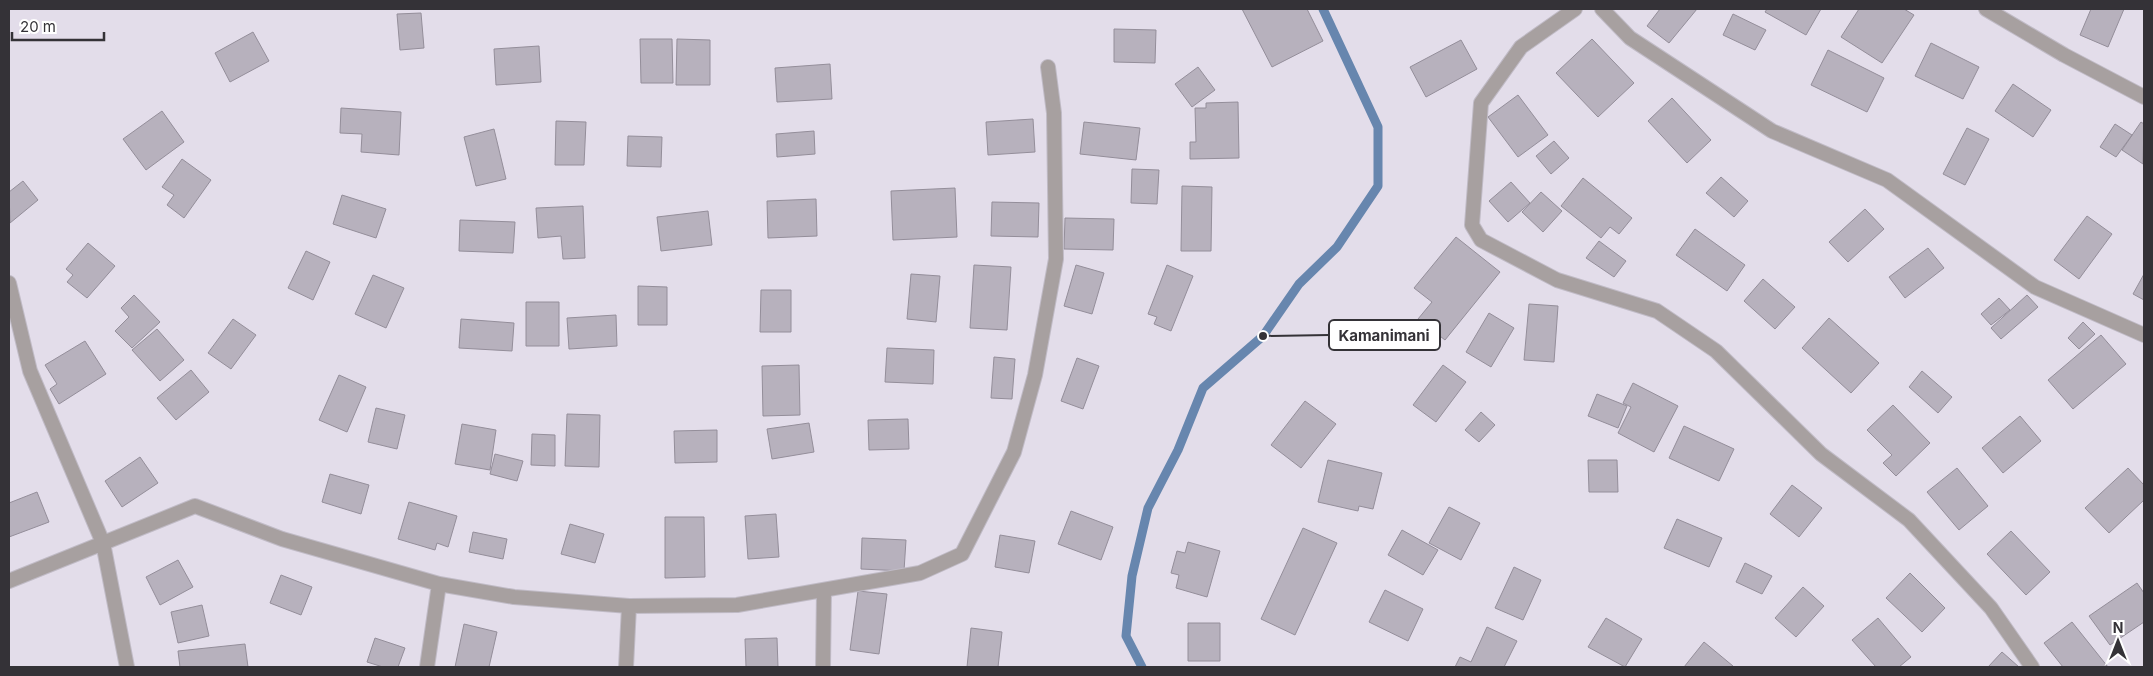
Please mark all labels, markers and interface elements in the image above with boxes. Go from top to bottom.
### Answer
scale bar [12,10,105,42]
text: 20 m [20,17,56,36]
callout: Kamanimani [1329,320,1440,350]
text: Kamanimani [1338,326,1430,345]
north arrow [2093,616,2143,666]
text: N [2113,619,2123,636]

